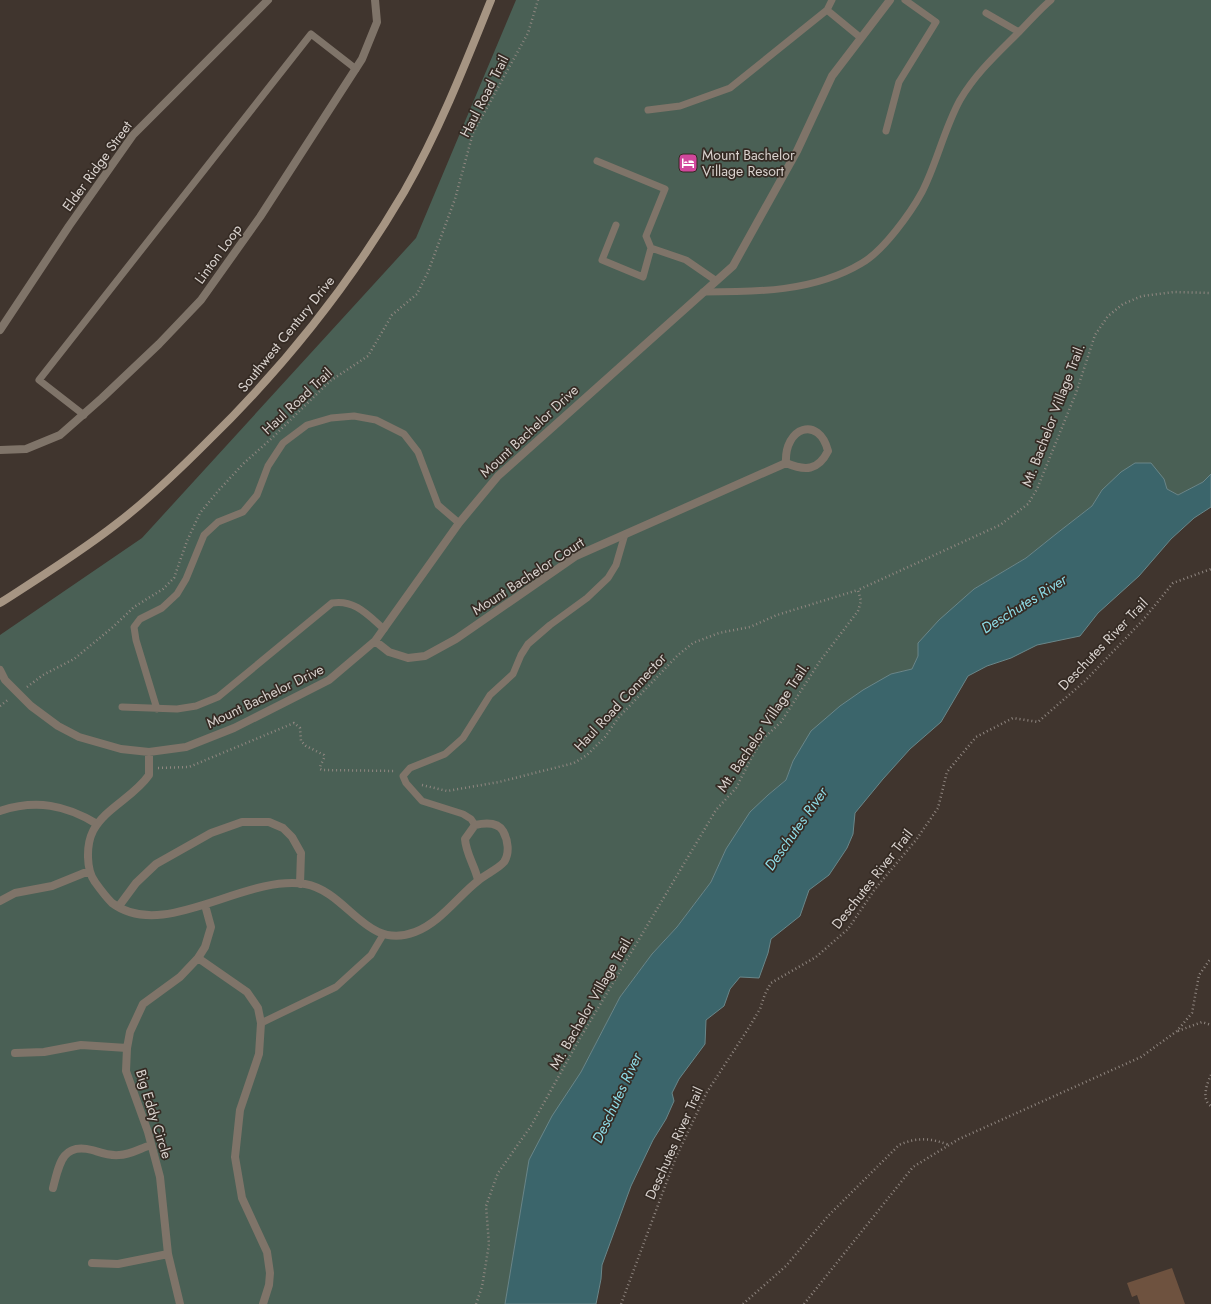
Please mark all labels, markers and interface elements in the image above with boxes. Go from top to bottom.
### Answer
street label: Haul Road Trail [455,51,513,141]
street label: Elder Ridge Street [57,116,137,215]
place label: Mount Bachelor Village Resort [702,145,795,181]
hotel icon: Mount Bachelor Village Resort [677,152,699,174]
street label: Linton Loop [190,220,246,288]
street label: Southwest Century Drive [233,272,339,396]
street label: Mt. Bachelor Village Trail. [1016,340,1090,490]
street label: Haul Road Trail [257,363,337,439]
street label: Mount Bachelor Drive [475,380,583,482]
street label: Mount Bachelor Court [468,532,588,620]
water label: Deschutes River [977,568,1072,639]
street label: Deschutes River Trail [1054,593,1152,695]
street label: Haul Road Connector [569,648,671,755]
street label: Mt. Bachelor Village Trail. [712,658,814,796]
street label: Mount Bachelor Drive [203,659,327,733]
water label: Deschutes River [759,782,834,875]
street label: Deschutes River Trail [827,825,917,933]
street label: Mt. Bachelor Village Trail. [544,931,638,1073]
water label: Deschutes River [586,1048,648,1147]
street label: Big Eddy Circle [131,1067,177,1161]
street label: Deschutes River Trail [640,1083,708,1203]

